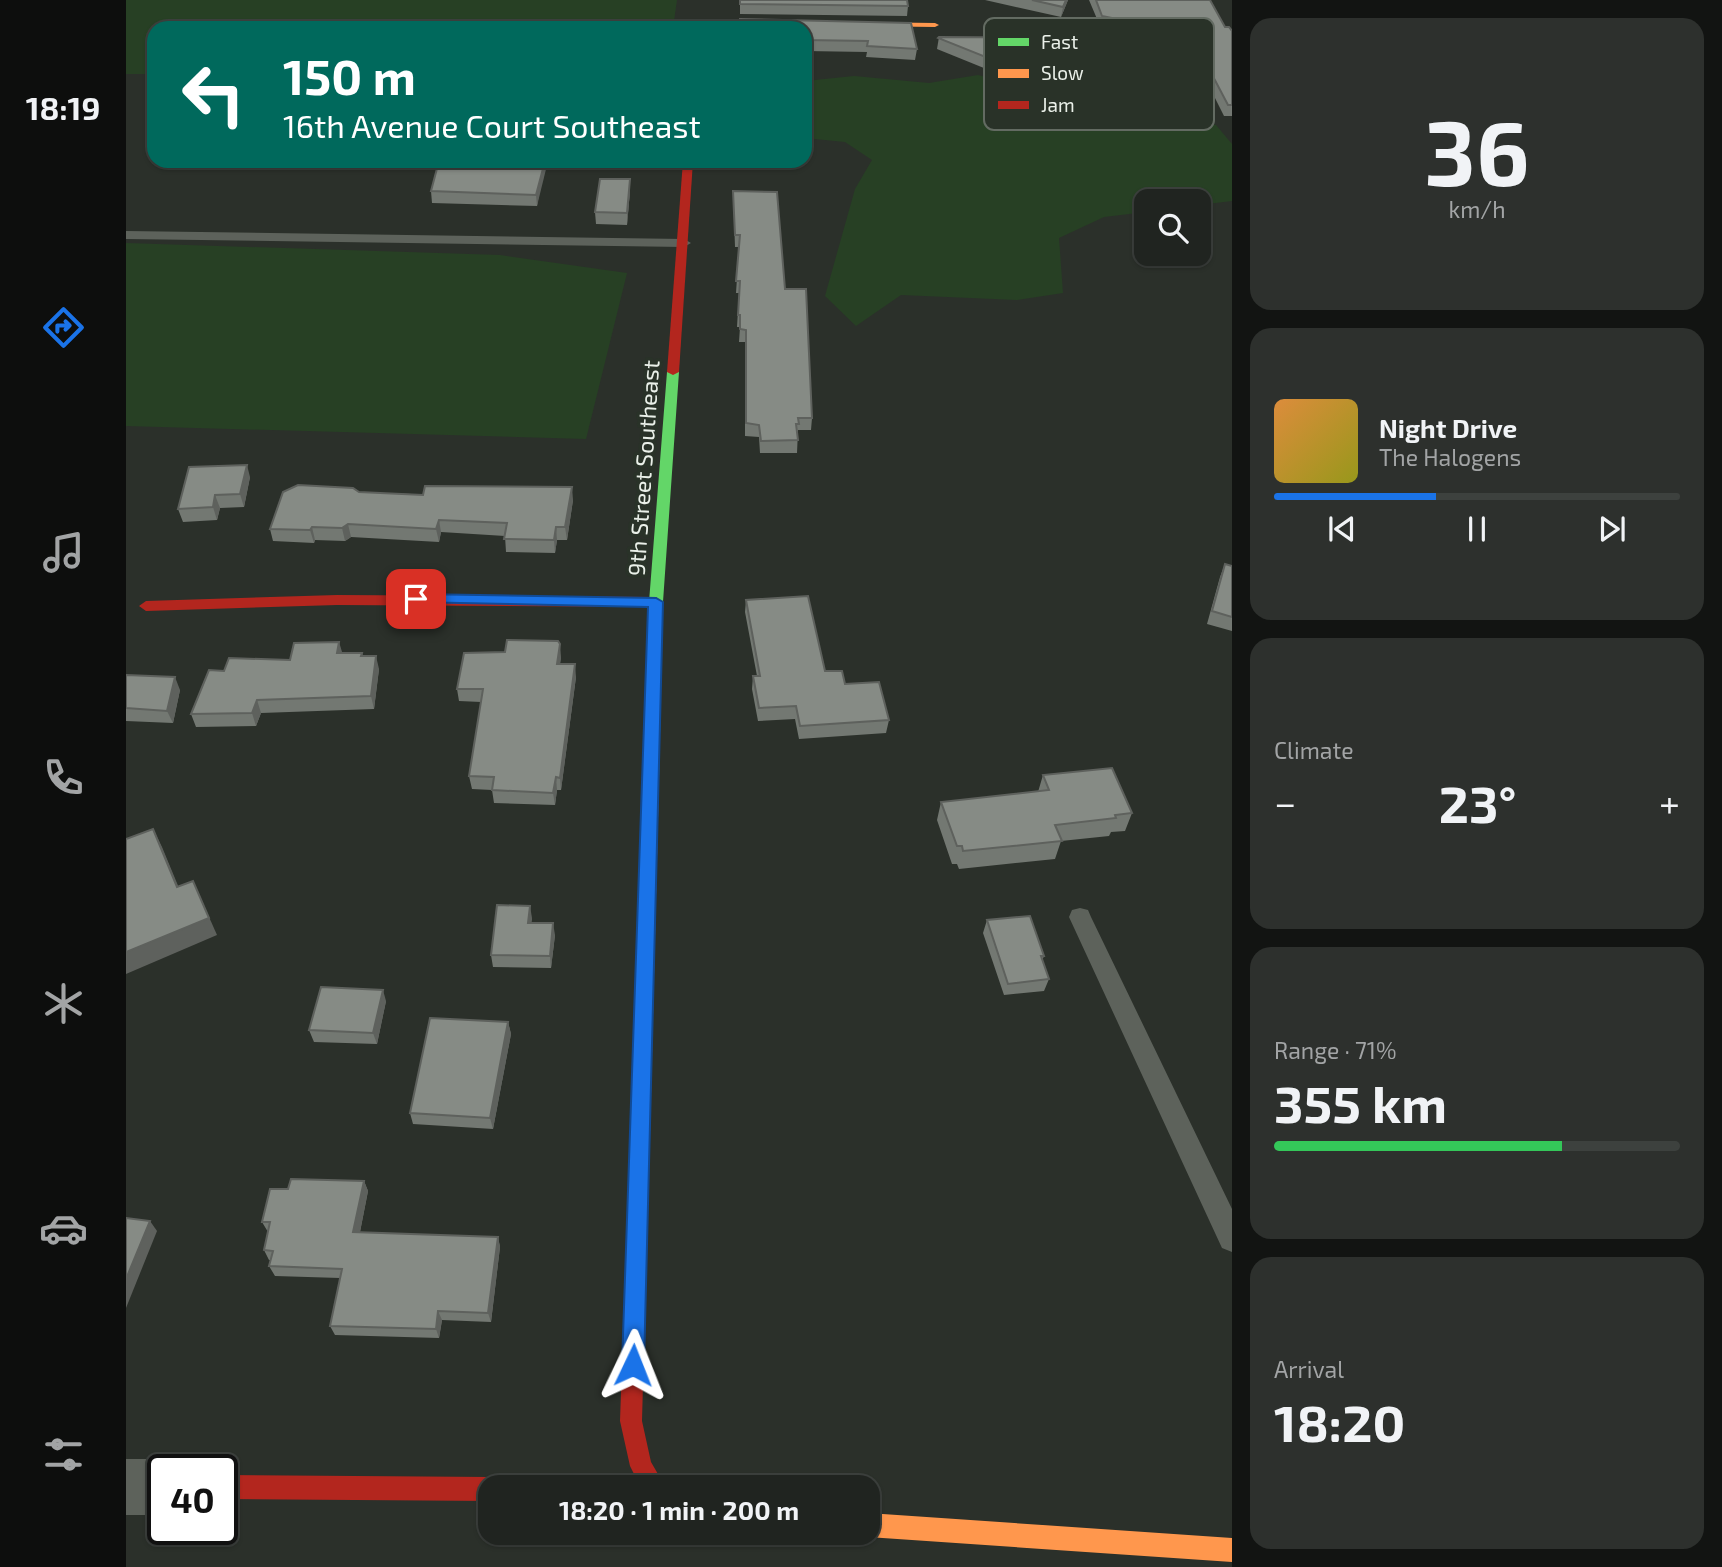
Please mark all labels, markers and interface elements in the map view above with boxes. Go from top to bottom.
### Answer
legend [984,18,1214,130]
text: Fast [1041,30,1078,53]
text: 150 m [283,46,416,105]
icon: left [168,49,259,140]
text: Slow [1041,61,1084,84]
text: 18:19 [26,88,100,126]
text: Jam [1041,93,1075,116]
text: 36 [1424,95,1530,204]
text: 16th Avenue Court Southeast [283,106,701,144]
map controls [1134,189,1211,266]
button: search [1134,189,1211,266]
text: km/h [1448,195,1506,223]
icon: directions [39,303,88,352]
street label: 9th Street Southeast [621,359,665,577]
text: Night Drive [1379,412,1517,443]
text: The Halogens [1379,443,1521,471]
icon: previous [1323,510,1361,548]
icon: pause [1458,510,1496,548]
icon: next [1593,510,1631,548]
icon: music [39,528,88,577]
pin [386,569,446,629]
icon: arrive [397,580,435,618]
text: Climate [1274,736,1354,764]
icon: phone [39,753,88,802]
text: 23° [1439,771,1516,833]
text: − [1274,779,1296,825]
text: + [1659,779,1680,825]
icon: climate [39,979,88,1028]
text: Range · 71% [1274,1036,1396,1064]
text: 355 km [1274,1071,1447,1133]
icon: car [39,1204,88,1253]
position arrow [596,1328,670,1402]
text: Arrival [1274,1355,1344,1383]
text: 18:20 [1274,1390,1405,1452]
icon: filters [39,1430,88,1479]
speed limit sign: 40 [147,1454,238,1545]
text: 18:20 · 1 min · 200 m [559,1494,799,1525]

